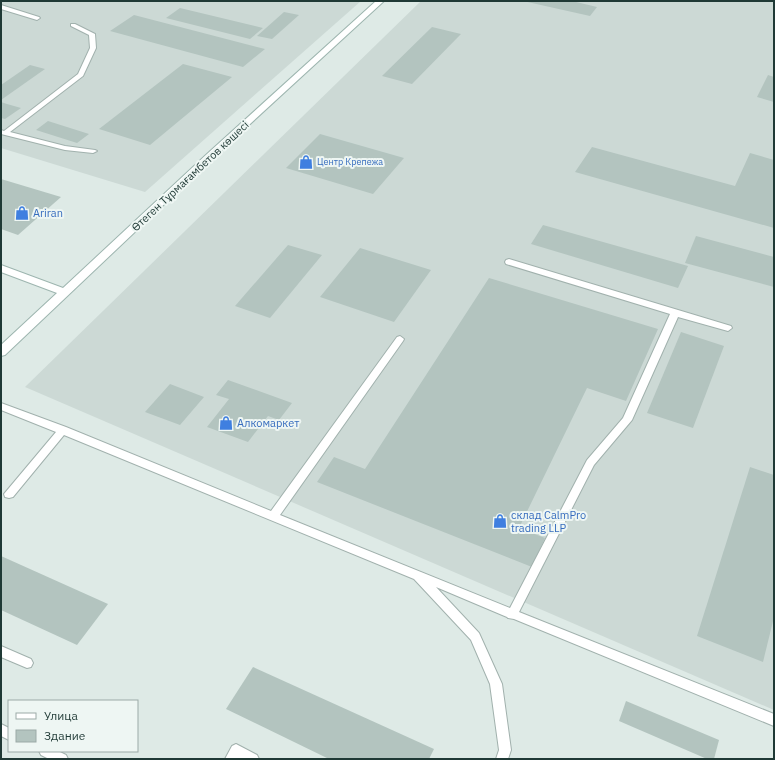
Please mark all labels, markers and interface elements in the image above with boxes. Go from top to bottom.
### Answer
street label: Өтеген Тұрмағамбетов көшесі [128,118,252,234]
shop icon: Центр Крепежа [298,154,314,170]
place label: Центр Крепежа [317,156,383,167]
shop icon: Ariran [14,205,30,221]
place label: Ariran [33,206,63,220]
shop icon: Алкомаркет [218,415,234,431]
place label: Алкомаркет [237,416,299,430]
place label: склад CalmPro trading LLP [511,508,586,535]
shop icon: склад CalmPro trading LLP [492,513,508,529]
legend [8,700,138,752]
text: Улица [44,708,78,723]
text: Здание [44,728,86,743]

